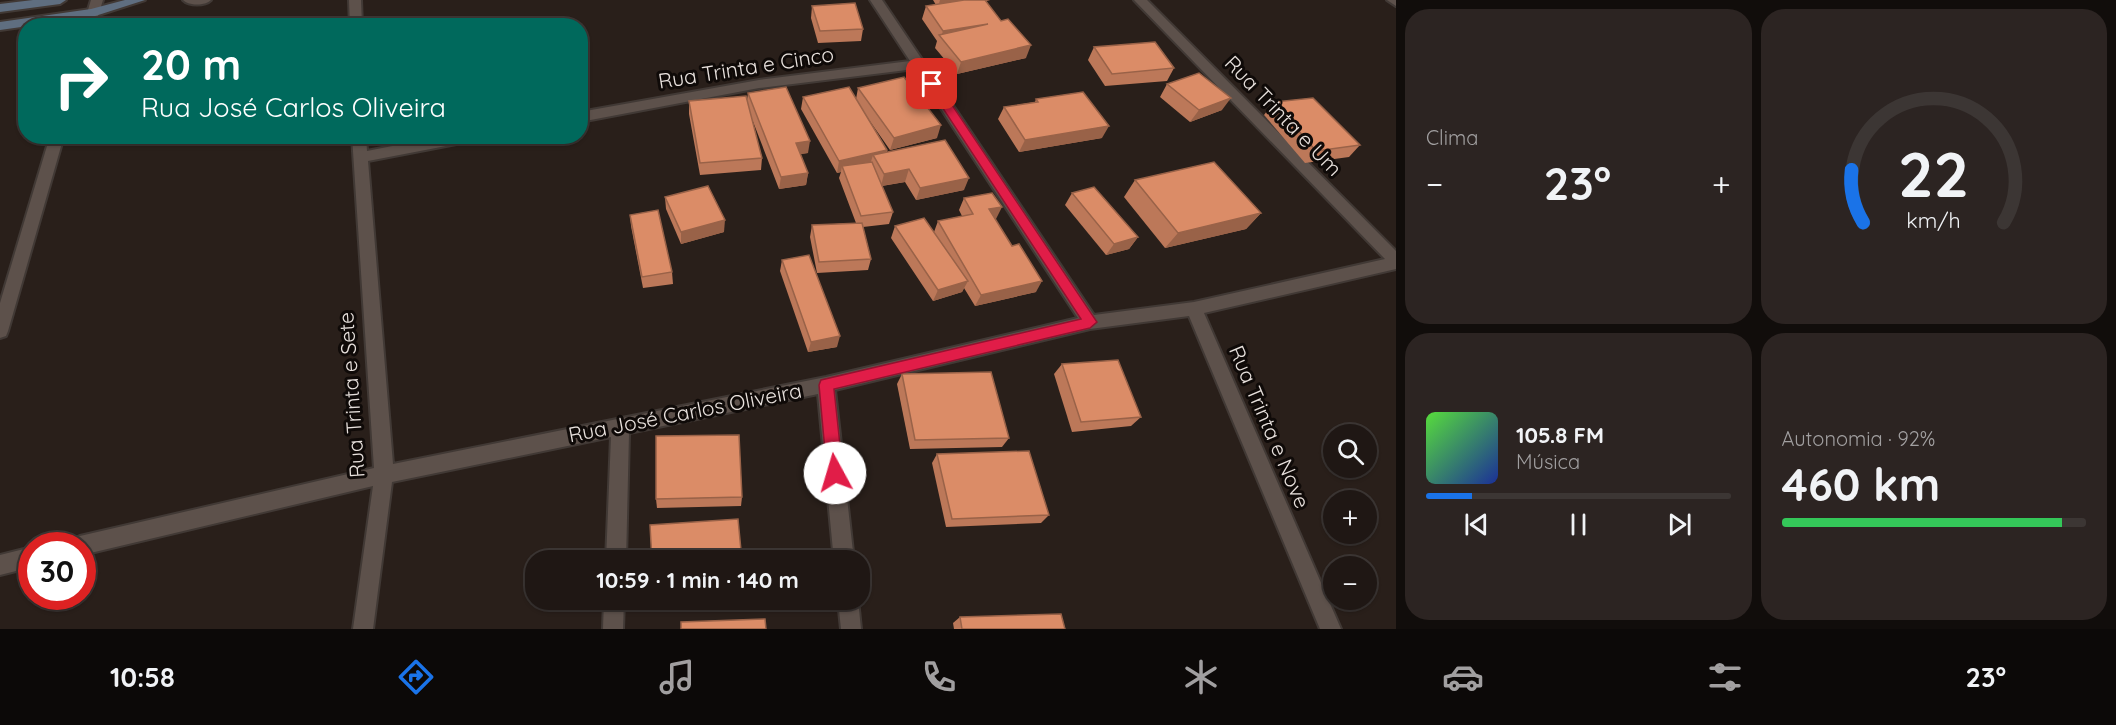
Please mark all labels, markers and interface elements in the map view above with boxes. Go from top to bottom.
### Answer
text: 20 m [141,38,241,91]
street label: Rua Trinta e Cinco [656,40,836,94]
icon: right [42,42,120,120]
street label: Rua Trinta e Um [1220,50,1348,181]
pin [906,58,957,109]
icon: arrive [915,67,948,100]
text: Rua José Carlos Oliveira [141,90,446,124]
text: Clima [1426,125,1478,150]
text: 22 [1898,135,1969,213]
text: 23° [1544,155,1611,211]
text: − [1426,163,1443,204]
text: + [1712,163,1731,204]
text: km/h [1907,208,1961,234]
street label: Rua Trinta e Sete [332,311,370,479]
street label: Rua Trinta e Nove [1224,341,1316,512]
street label: Rua José Carlos Oliveira [566,377,804,447]
text: 105.8 FM [1516,421,1604,449]
map controls [1323,424,1377,610]
button: search [1323,424,1377,478]
text: Autonomia · 92% [1782,426,1935,451]
position arrow [803,441,867,505]
text: Música [1516,449,1580,474]
text: 460 km [1782,456,1940,512]
button: + [1323,490,1377,544]
icon: previous [1460,508,1493,541]
icon: pause [1562,508,1595,541]
icon: next [1663,508,1696,541]
speed limit sign: 30 [18,532,96,610]
button: − [1323,556,1377,610]
text: 10:59 · 1 min · 140 m [596,566,799,594]
icon: directions [395,656,437,698]
icon: music [656,656,698,698]
icon: phone [918,656,960,698]
icon: climate [1180,656,1222,698]
icon: car [1442,656,1484,698]
icon: filters [1704,656,1746,698]
text: 10:58 [110,660,175,694]
text: 23° [1966,660,2006,694]

